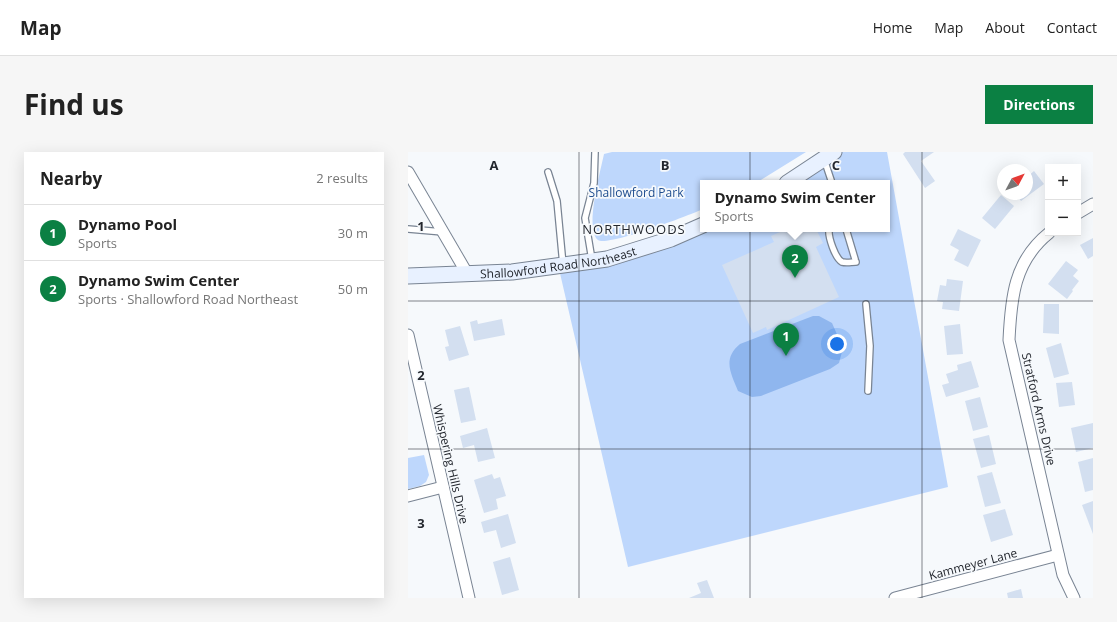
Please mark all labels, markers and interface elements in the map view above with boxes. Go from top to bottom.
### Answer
text: Map [20,15,61,41]
text: Home [873,18,912,37]
text: Map [934,18,963,37]
text: About [985,18,1025,37]
text: Contact [1047,18,1097,37]
text: Find us [24,85,124,123]
button: Directions [985,85,1093,124]
text: A [490,156,499,174]
text: B [661,156,670,174]
text: C [832,156,840,174]
north arrow [997,164,1033,200]
map controls [1045,164,1081,236]
button: + [1045,164,1081,200]
text: Nearby [40,167,102,190]
text: 2 results [316,169,368,187]
popup [700,180,890,232]
park label: Shallowford Park [589,184,684,201]
text: Dynamo Swim Center [714,187,876,207]
button: − [1045,200,1081,236]
text: Sports [714,207,753,225]
text: Dynamo Pool [78,214,177,234]
text: 1 [417,217,425,235]
district label: NORTHWOODS [582,220,686,238]
text: 1 [49,224,57,242]
text: 30 m [338,224,368,242]
text: Sports [78,234,117,252]
street label: Shallowford Road Northeast [480,242,638,282]
pin: 2 [782,245,808,278]
text: Dynamo Swim Center [78,270,239,290]
text: 2 [49,280,57,298]
text: 50 m [338,280,368,298]
text: Sports · Shallowford Road Northeast [78,290,298,308]
pin: 1 [773,323,799,356]
your location [827,334,847,354]
street label: Stratford Arms Drive [1018,351,1060,467]
text: 2 [417,366,425,384]
street label: Whispering Hills Drive [429,402,473,526]
text: 3 [417,514,425,532]
street label: Kammeyer Lane [927,544,1019,584]

